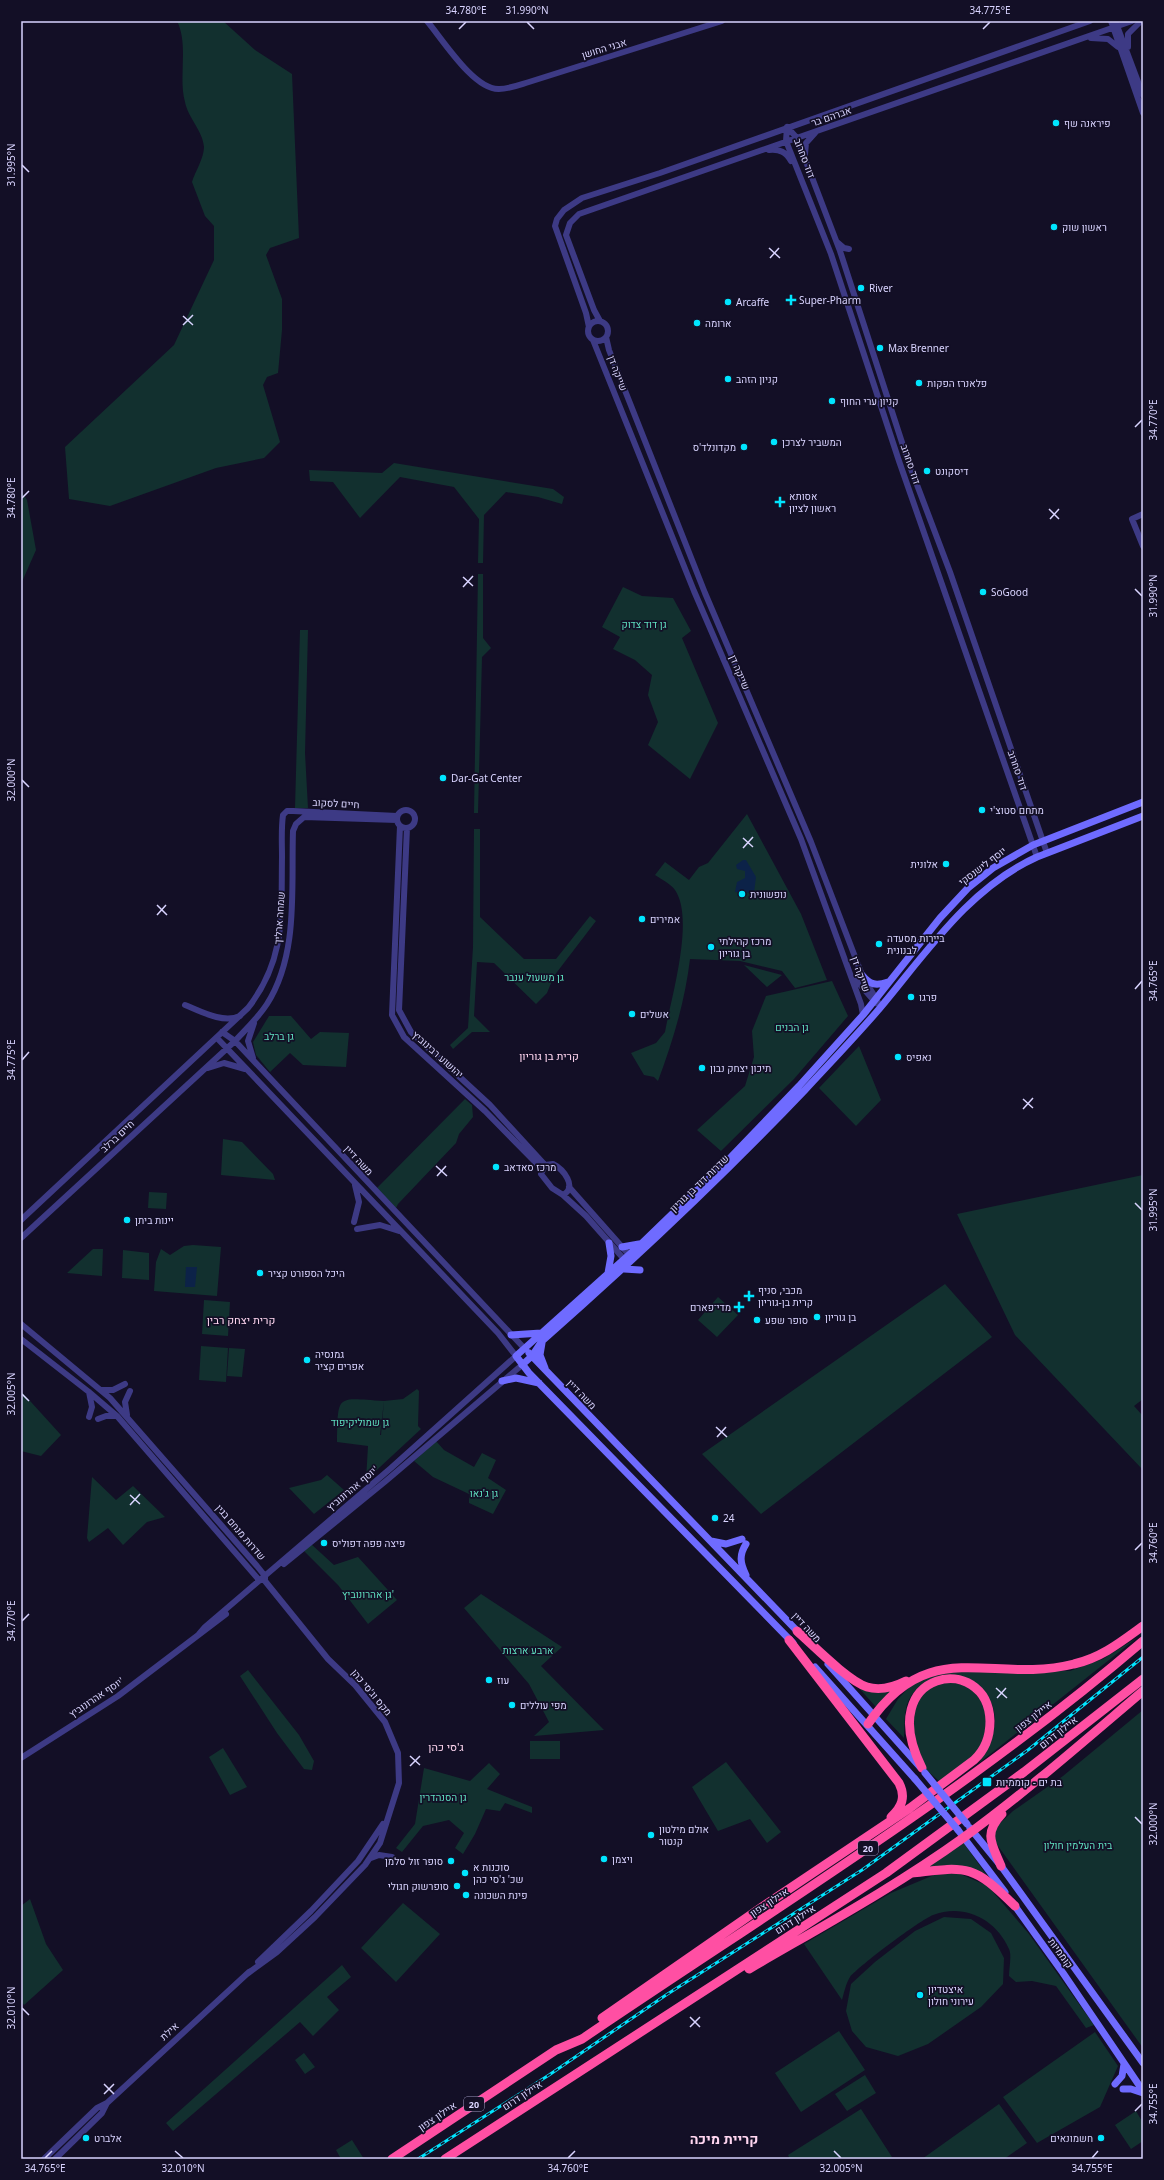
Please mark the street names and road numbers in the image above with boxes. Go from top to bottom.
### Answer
street label: אבני החושן [580,34,628,62]
street label: אברהם בר [809,103,853,129]
street label: דוד סחרוב [791,136,819,180]
street label: שייקה דן [605,353,631,393]
street label: דוד סחרוב [898,442,924,486]
street label: שייקה דן [726,652,754,692]
street label: דוד סחרוב [1005,748,1031,792]
street label: חיים לסקוב [312,795,360,811]
street label: יוסף לישנסקי [955,843,1009,889]
street label: שמחה ארליך [270,891,288,945]
street label: שייקה דן [848,954,874,994]
street label: יהושוע רבינוביץ [409,1027,467,1081]
street label: חיים ברלב [97,1117,137,1155]
street label: משה דיין [341,1142,377,1178]
street label: שדרות דוד בן גוריון [666,1151,732,1215]
street label: משה דיין [564,1376,600,1412]
street label: יוסף אהרונוביץ' [323,1462,381,1514]
street label: שדרות מנחם בגין [213,1501,269,1563]
street label: משה דיין [789,1609,825,1645]
street label: מקס וג'סי כהן [348,1666,396,1718]
street label: יוסף אהרונוביץ' [66,1673,126,1721]
street label: איילון צפון [1012,1697,1054,1735]
street label: איילון דרום [1036,1712,1080,1752]
road number: 20 [858,1841,878,1855]
street label: איילון צפון [747,1884,791,1920]
street label: איילון דרום [772,1901,818,1937]
street label: קוממיות [1045,1935,1077,1971]
street label: אילת [157,2019,181,2043]
street label: איילון דרום [499,2077,545,2113]
road number: 20 [464,2097,484,2111]
street label: איילון צפון [415,2098,459,2134]

